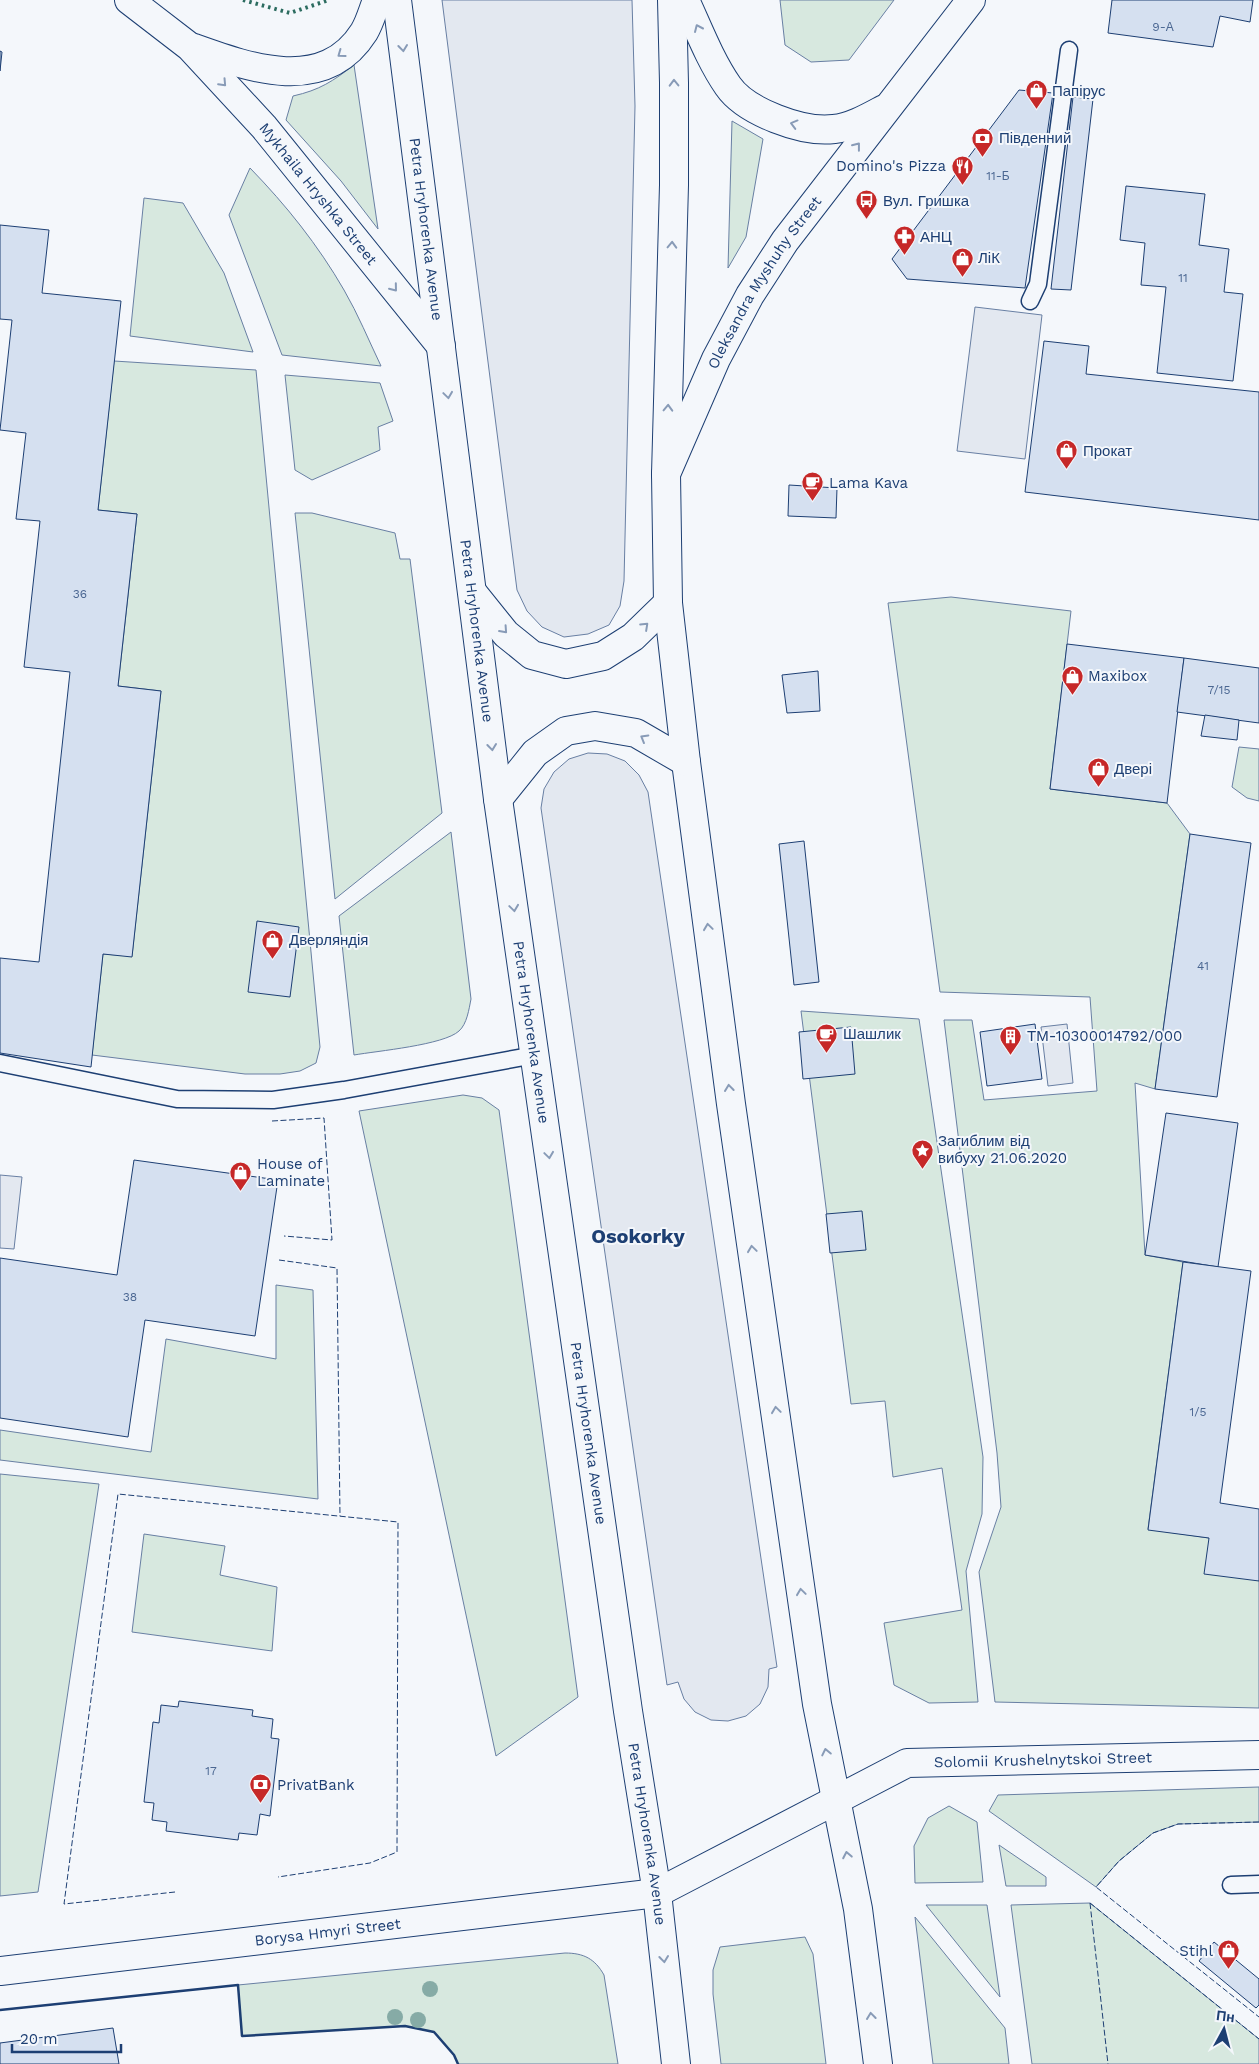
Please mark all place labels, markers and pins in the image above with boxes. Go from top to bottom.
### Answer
shop icon: Папірус [1024,79,1048,110]
place label: Папірус [1052,82,1106,100]
bank icon: Південний [971,126,995,157]
place label: Південний [999,129,1071,147]
restaurant icon: Domino's Pizza [950,154,974,185]
place label: Domino's Pizza [836,157,947,175]
bus stop icon: Вул. Гришка [855,189,879,220]
place label: Вул. Гришка [883,192,970,210]
pharmacy icon: АНЦ [892,225,916,256]
place label: АНЦ [920,228,952,246]
shop icon: ЛіК [950,246,974,277]
place label: ЛіК [978,249,1000,267]
shop icon: Прокат [1055,439,1079,470]
place label: Прокат [1083,442,1132,460]
cafe icon: Lama Kava [801,471,825,502]
place label: Lama Kava [829,474,908,492]
shop icon: Maxibox [1060,664,1084,695]
place label: Maxibox [1088,667,1147,685]
shop icon: Двері [1086,757,1110,788]
place label: Двері [1114,760,1152,778]
shop icon: Дверляндія [261,928,285,959]
place label: Дверляндія [289,931,369,949]
cafe icon: Шашлик [815,1022,839,1053]
building icon: ТМ-10300014792/000 [999,1024,1023,1055]
place label: Шашлик [843,1025,901,1043]
place label: ТМ-10300014792/000 [1027,1027,1182,1045]
place label: Загиблим від вибуху 21.06.2020 [938,1132,1067,1167]
place icon: Загиблим від вибуху 21.06.2020 [910,1138,934,1169]
place label: House of Laminate [257,1155,325,1190]
shop icon: House of Laminate [229,1161,253,1192]
bank icon: PrivatBank [249,1773,273,1804]
place label: PrivatBank [277,1776,355,1794]
shop icon: Stihl [1217,1939,1241,1970]
place label: Stihl [1179,1942,1213,1960]

